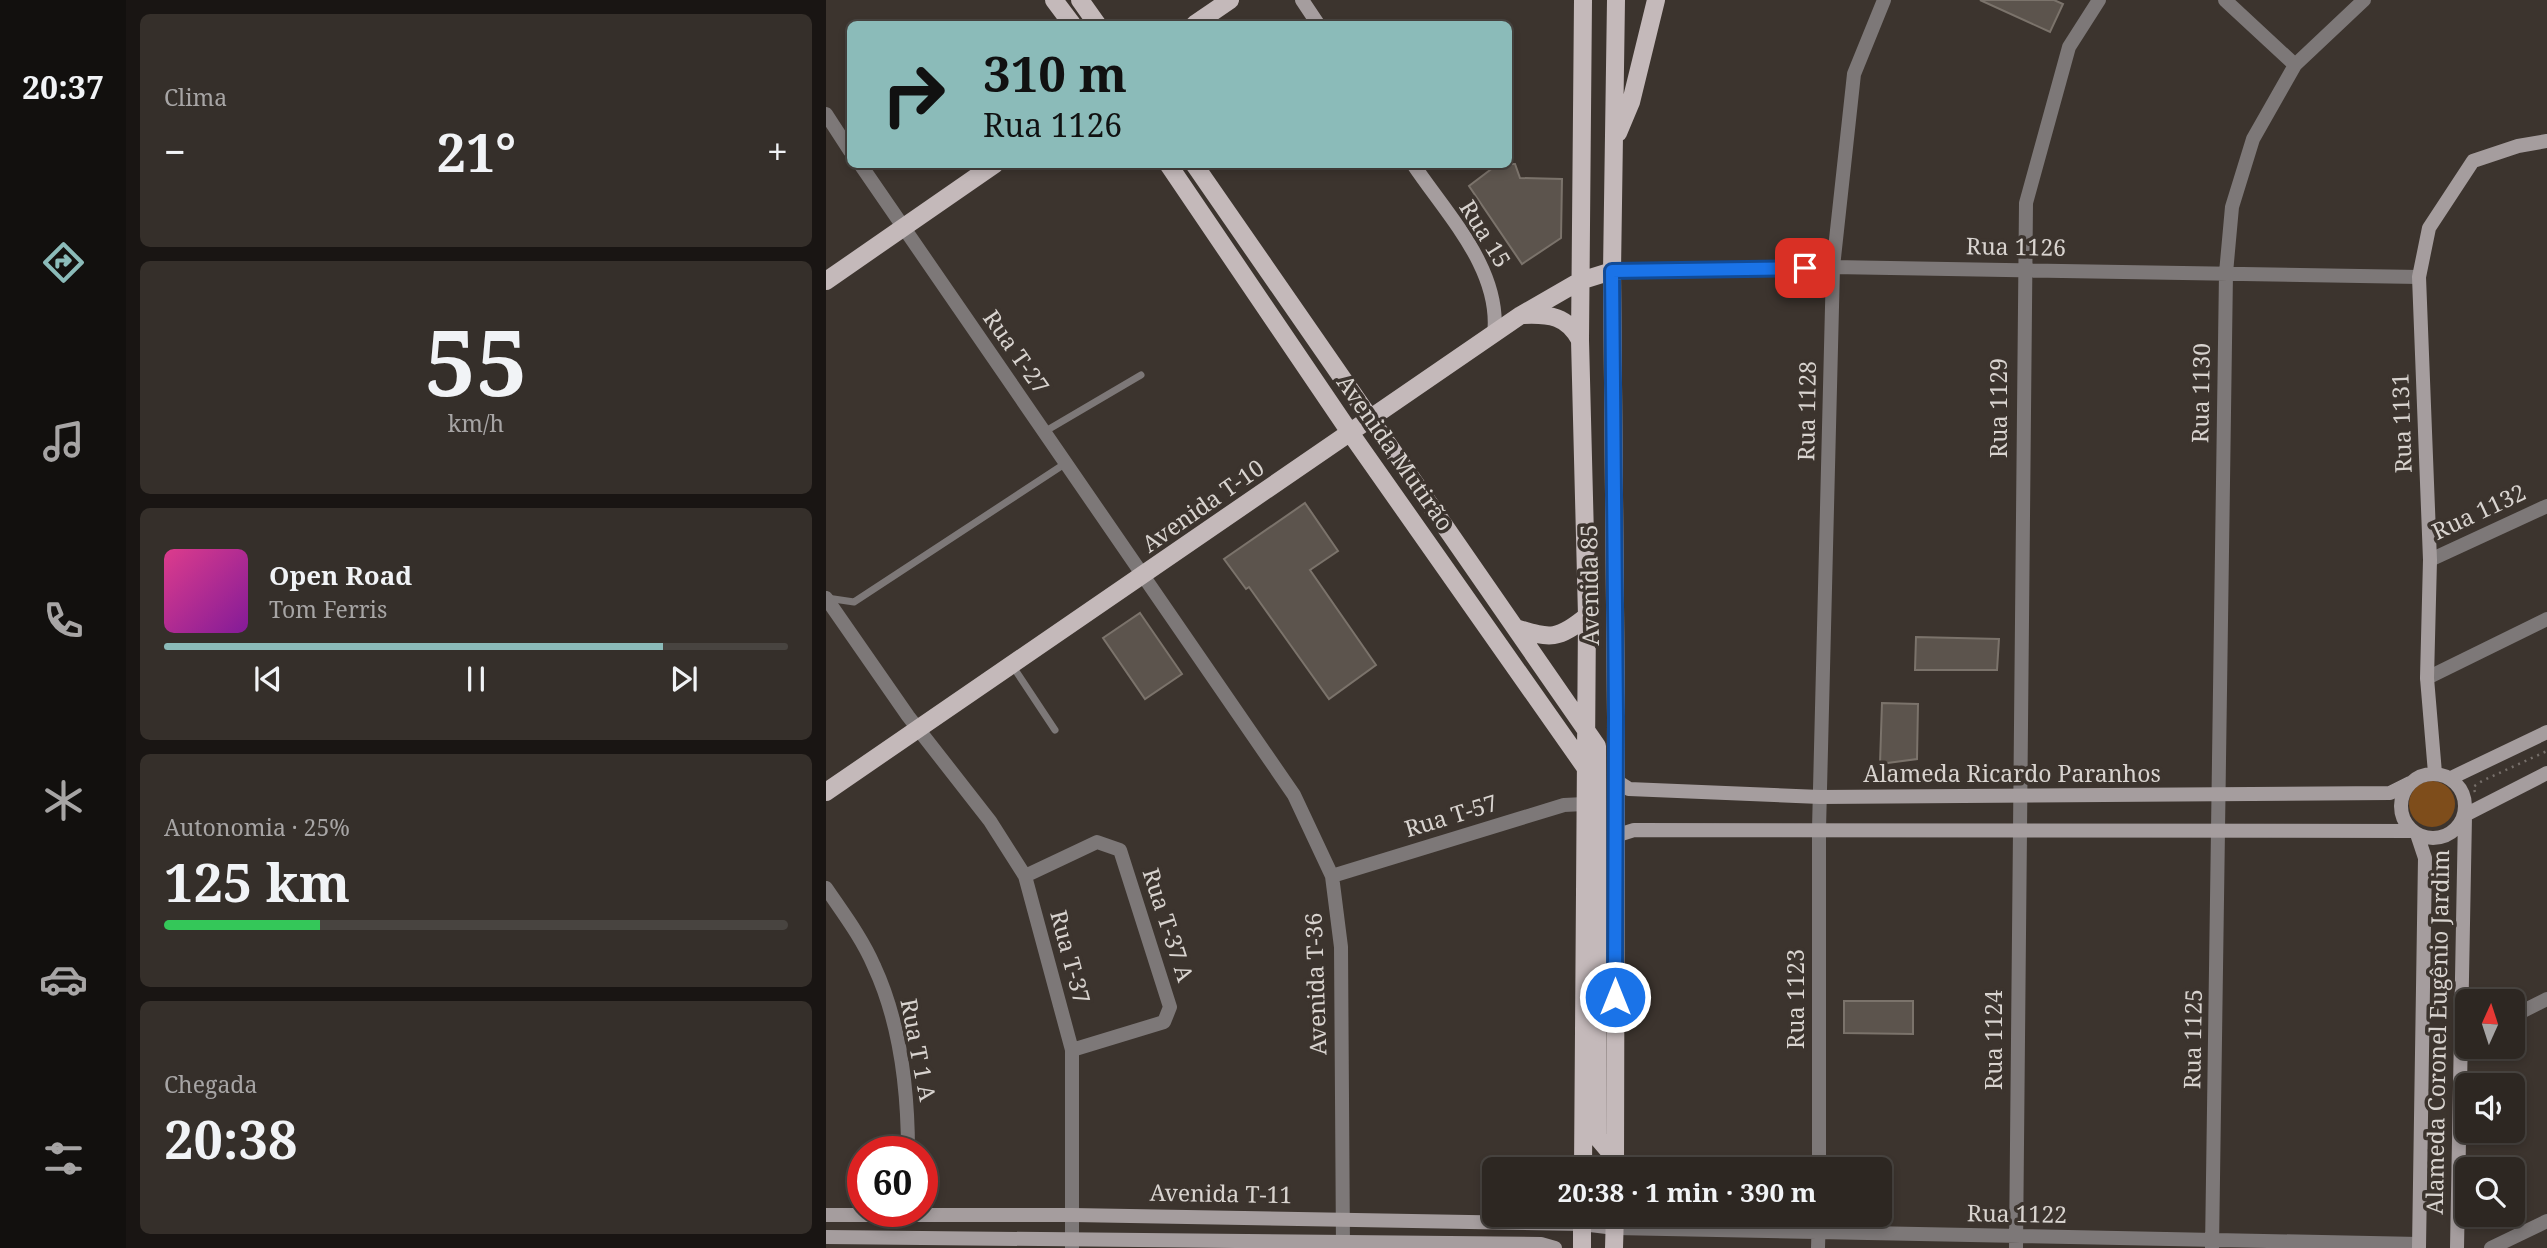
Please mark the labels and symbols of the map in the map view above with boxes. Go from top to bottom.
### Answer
street label: Rua 15 [1453,193,1519,273]
street label: Rua 1126 [1966,229,2066,263]
pin [1775,238,1835,298]
street label: Rua T-27 [976,303,1057,400]
street label: Rua 1130 [2183,343,2217,443]
street label: Rua 1129 [1982,358,2014,458]
street label: Rua 1128 [1789,361,1823,461]
street label: Avenida Mutirão [1330,368,1462,537]
street label: Rua 1131 [2383,372,2419,474]
street label: Avenida T-10 [1135,451,1270,559]
street label: Rua 1132 [2426,475,2531,547]
street label: Avenida 85 [1572,524,1606,646]
street label: Alameda Ricardo Paranhos [1863,757,2161,789]
street label: Rua T-57 [1400,786,1501,844]
street label: Alameda Coronel Eugênio Jardim [2418,849,2456,1215]
street label: Rua T-37 A [1136,864,1203,986]
street label: Rua T-37 [1043,906,1099,1007]
street label: Avenida T-36 [1297,912,1333,1056]
street label: Rua 1123 [1779,949,1811,1049]
position arrow [1578,960,1652,1034]
street label: Rua 1125 [2175,989,2209,1089]
north arrow [2455,989,2525,1059]
street label: Rua 1124 [1977,990,2009,1090]
street label: Rua T 1 A [893,996,945,1105]
speed limit sign: 60 [847,1136,938,1227]
street label: Avenida T-11 [1149,1176,1293,1210]
street label: Rua 1122 [1967,1196,2067,1230]

